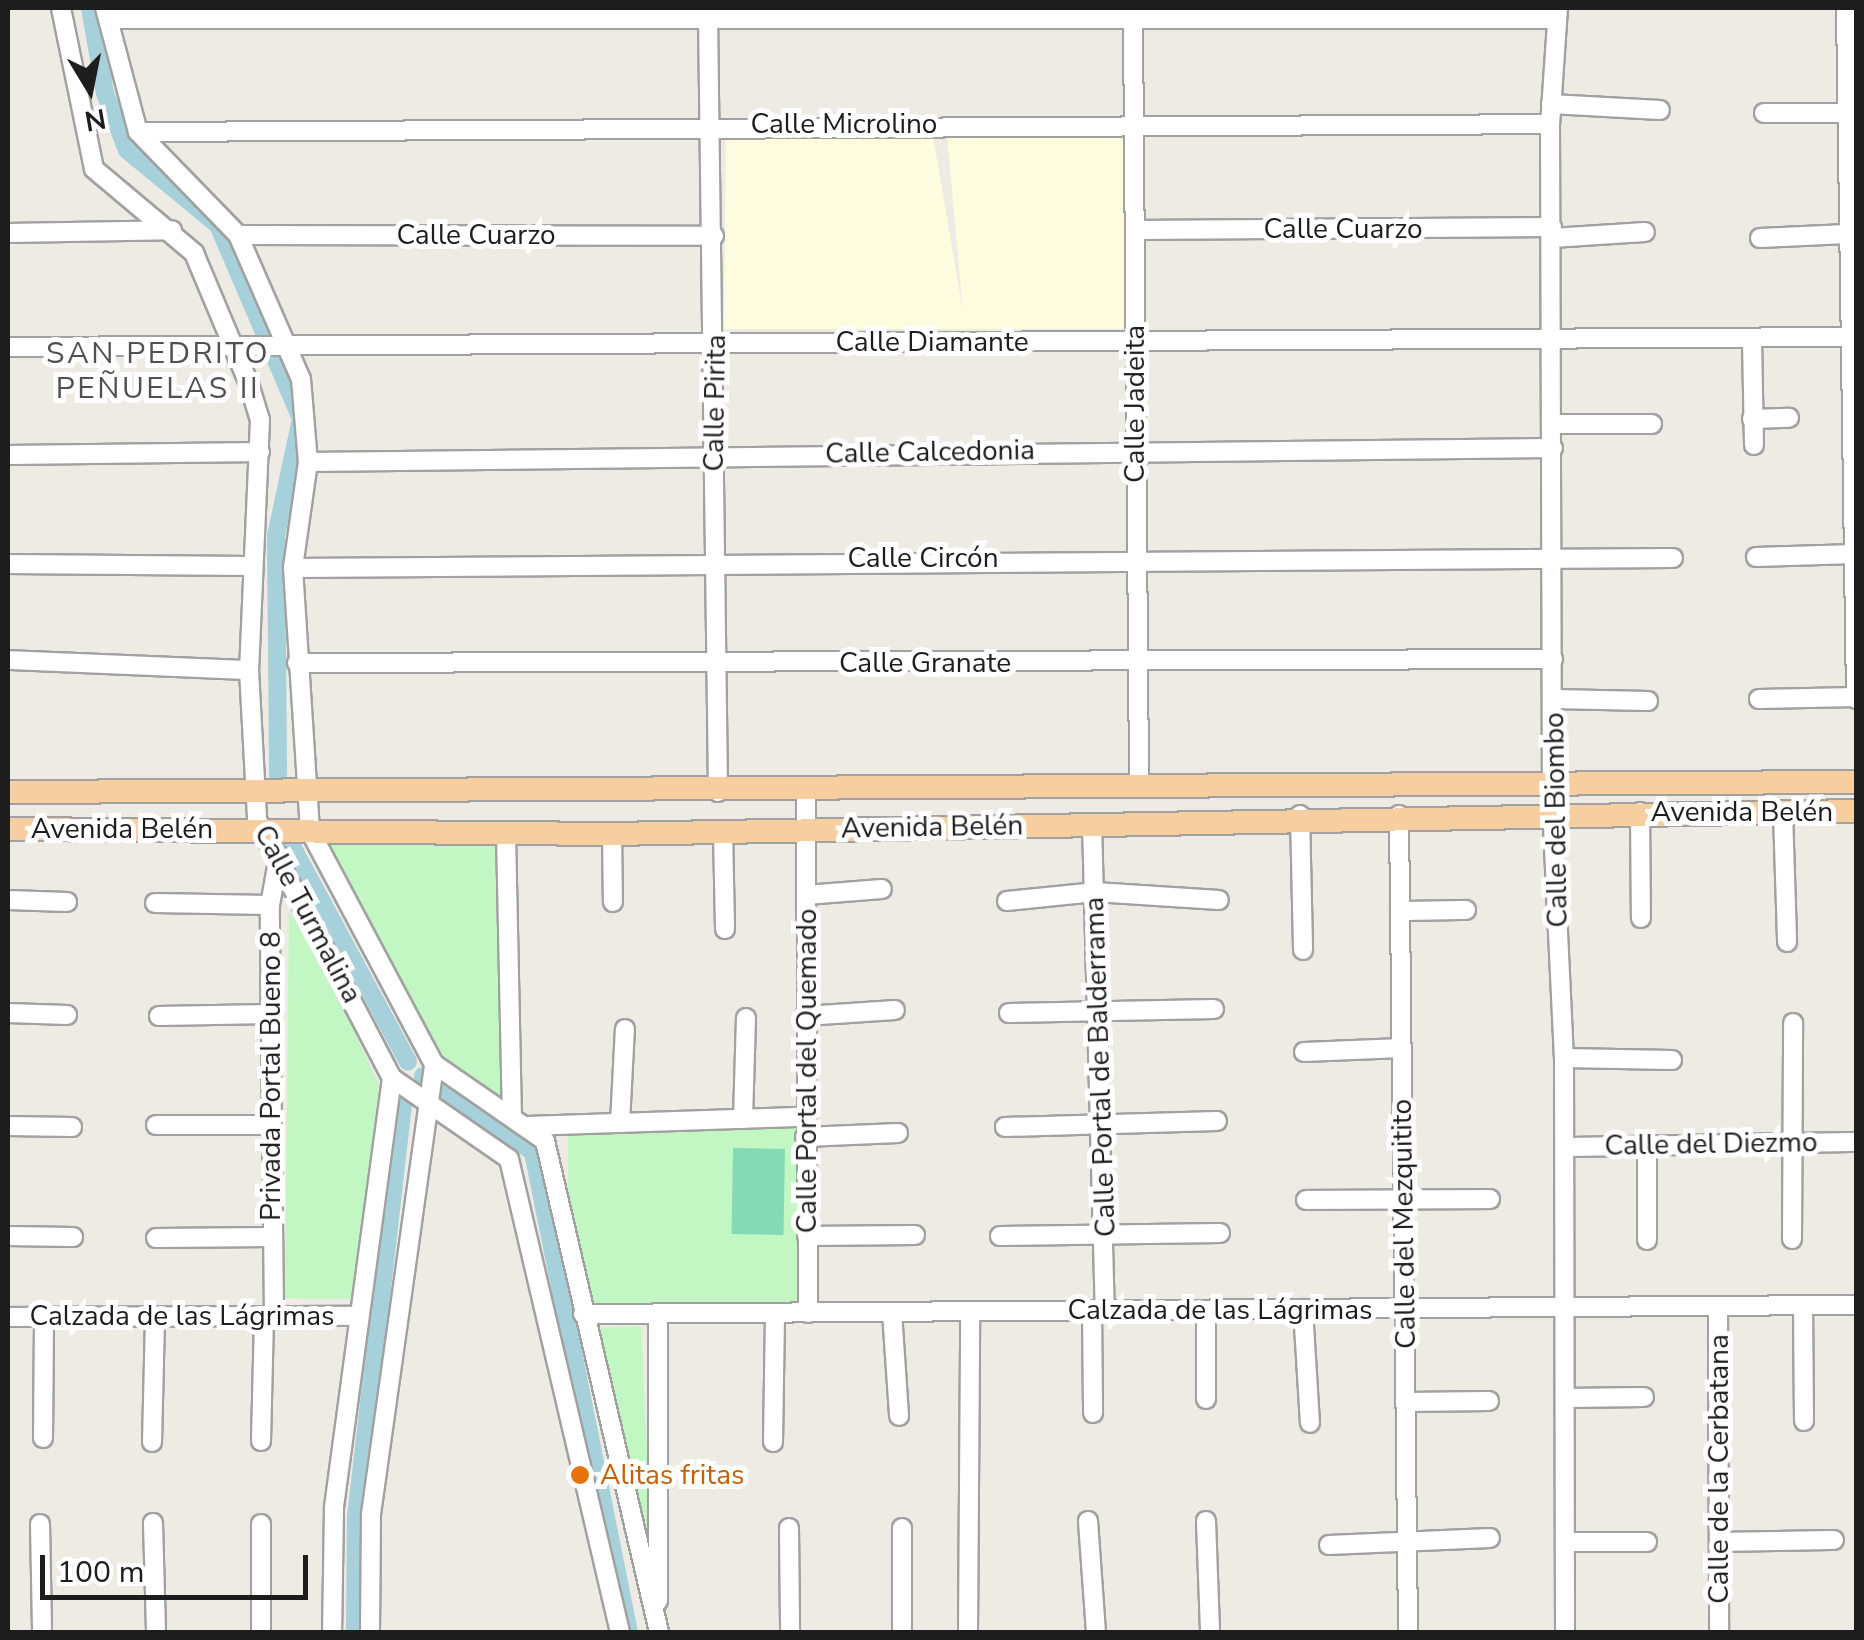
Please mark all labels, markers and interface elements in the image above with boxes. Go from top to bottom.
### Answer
north arrow [40,40,140,140]
text: N [82,99,109,140]
street label: Calle Microlino [751,107,937,141]
street label: Calle Cuarzo [1263,212,1423,246]
street label: Calle Cuarzo [396,218,556,252]
street label: Calle Diamante [835,325,1029,359]
street label: Calle Jadeita [1118,325,1152,483]
street label: Calle Pirita [697,334,733,472]
district label: SAN PEDRITO PEÑUELAS II [46,336,270,406]
street label: Calle Calcedonia [825,433,1035,471]
street label: Calle Circón [847,541,999,575]
street label: Calle Granate [839,646,1011,680]
street label: Calle del Biombo [1537,712,1575,928]
street label: Avenida Belén [1651,795,1833,829]
street label: Avenida Belén [841,809,1023,845]
street label: Avenida Belén [31,812,213,846]
street label: Calle Turmalina [247,819,369,1009]
street label: Calle Portal de Balderrama [1077,896,1123,1238]
street label: Calle Portal del Quemado [790,909,824,1233]
street label: Privada Portal Bueno 8 [254,931,288,1221]
street label: Calle del Mezquitito [1385,1099,1423,1349]
street label: Calle del Diezmo [1604,1125,1818,1163]
street label: Calzada de las Lágrimas [1068,1293,1372,1327]
street label: Calzada de las Lágrimas [30,1299,334,1333]
street label: Calle de la Cerbatana [1702,1334,1736,1604]
place label: Alitas fritas [600,1458,744,1492]
marker: Alitas fritas [569,1464,591,1486]
scale bar [45,1535,312,1597]
text: 100 m [57,1552,144,1593]

